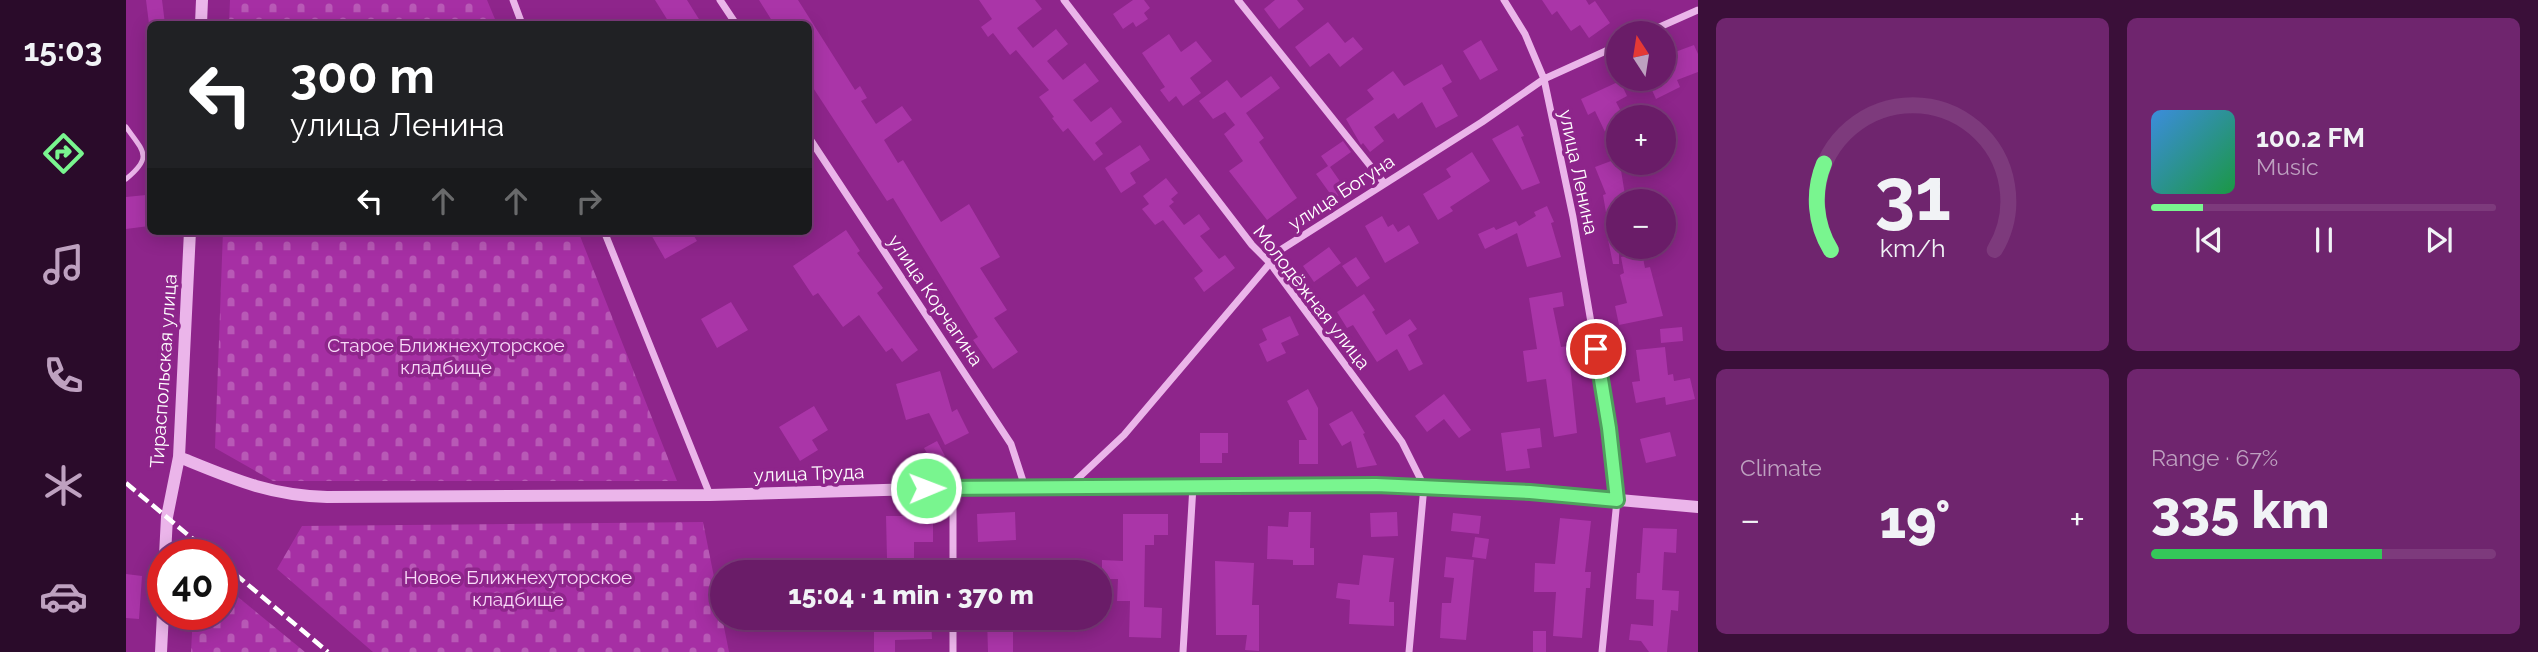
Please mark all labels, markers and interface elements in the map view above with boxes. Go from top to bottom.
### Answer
north arrow [1606,21,1676,91]
map controls [1606,21,1676,259]
text: 15:03 [24,31,102,68]
text: 300 m [290,47,435,104]
icon: left [175,49,266,140]
button: + [1606,105,1676,175]
text: улица Ленина [290,106,505,143]
street label: улица Ленина [1555,107,1603,237]
text: 100.2 FM [2256,123,2365,153]
icon: directions [39,129,88,178]
street label: улица Богуна [1284,150,1398,234]
text: 31 [1874,153,1951,238]
text: Music [2256,153,2319,180]
icon: left [351,182,389,220]
icon: ahead [424,182,462,220]
icon: ahead [497,182,535,220]
icon: right [570,182,608,220]
button: − [1606,189,1676,259]
street label: Молодёжная улица [1249,221,1375,373]
icon: previous [2190,221,2228,259]
icon: pause [2305,221,2343,259]
icon: next [2420,221,2458,259]
street label: улица Корчагина [884,230,988,370]
text: km/h [1880,233,1945,263]
icon: music [39,240,88,289]
street label: Тираспольская улица [145,273,181,469]
pin [1566,319,1626,379]
icon: arrive [1577,330,1615,368]
park label: Старое Ближнехуторское кладбище [327,334,565,378]
icon: phone [39,351,88,400]
text: Range · 67% [2151,444,2278,471]
position arrow [889,451,963,525]
text: Climate [1740,454,1822,481]
street label: улица Труда [753,460,865,486]
icon: climate [39,461,88,510]
text: 335 km [2151,479,2330,540]
text: 19° [1879,489,1951,550]
text: − [1740,497,1760,542]
text: + [2069,497,2085,542]
speed limit sign: 40 [147,539,238,630]
park label: Новое Ближнехуторское кладбище [404,566,632,610]
icon: car [39,572,88,621]
text: 15:04 · 1 min · 370 m [788,580,1034,610]

